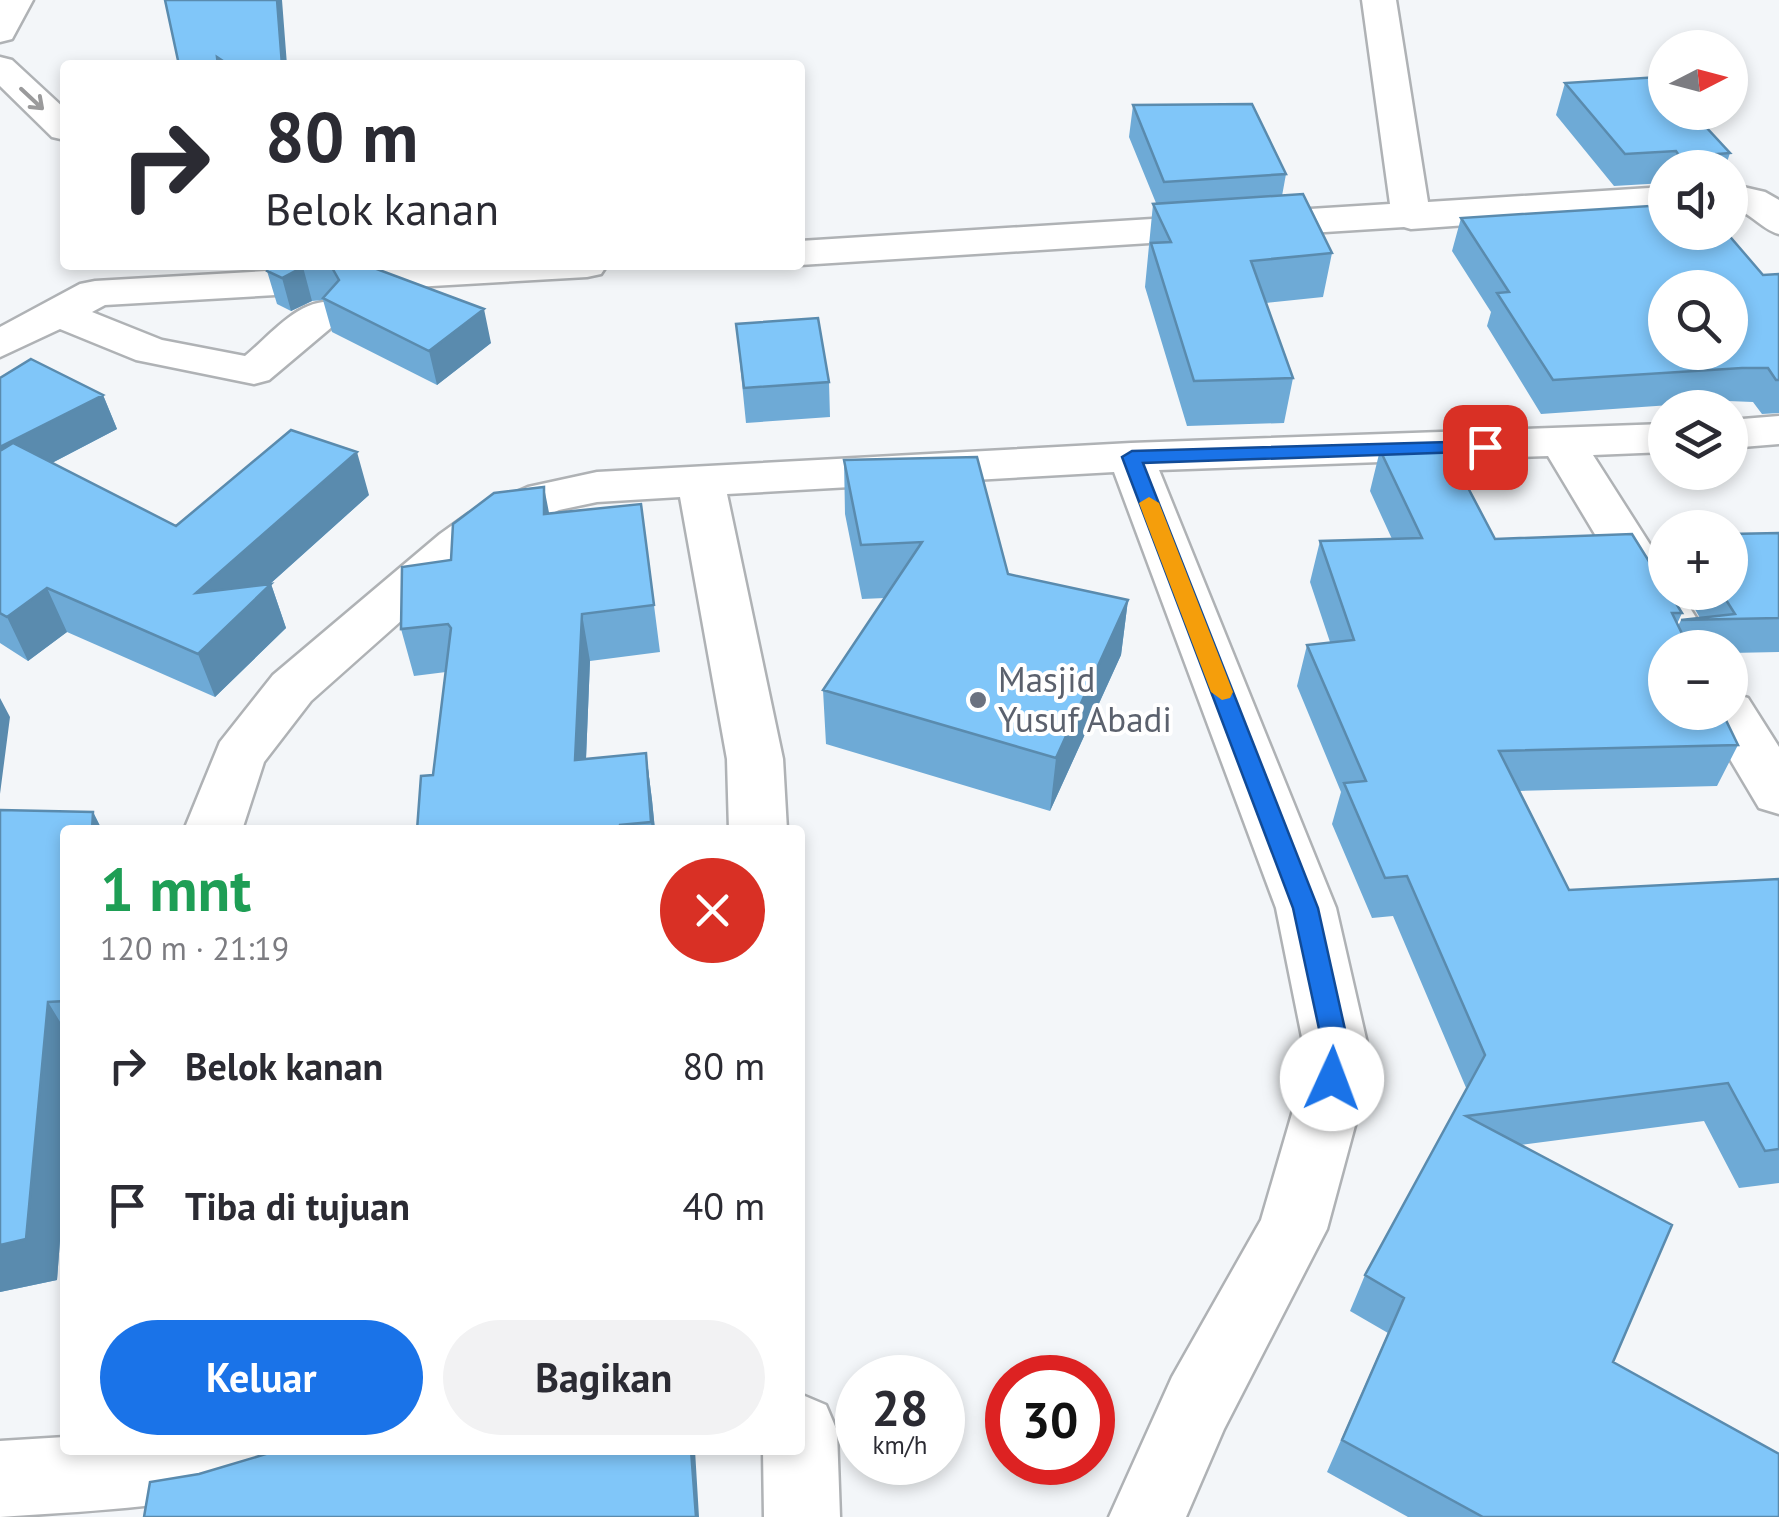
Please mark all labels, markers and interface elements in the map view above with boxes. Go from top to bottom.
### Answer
north arrow [1648,30,1748,130]
map controls [1648,30,1748,730]
one-way arrow [19,87,44,110]
text: 80 m [265,91,418,181]
icon: right [100,100,230,230]
button: sound [1648,150,1748,250]
text: Belok kanan [265,179,499,237]
button: search [1648,270,1748,370]
button: layers [1648,390,1748,490]
pin [1443,405,1528,490]
icon: arrive [1458,420,1513,475]
button: + [1648,510,1748,610]
button: − [1648,630,1748,730]
place label: Masjid Yusuf Abadi [998,656,1172,742]
marker: Masjid Yusuf Abadi [967,689,989,711]
text: 1 mnt [100,850,251,928]
button: close [660,858,765,963]
text: 120 m · 21:19 [100,927,289,969]
position arrow [1280,1027,1384,1131]
icon: right [100,1038,155,1093]
text: Belok kanan [185,1041,383,1090]
text: 80 m [683,1041,765,1090]
icon: arrive [100,1178,155,1233]
text: Tiba di tujuan [185,1181,410,1230]
text: 40 m [683,1181,765,1230]
button: Keluar [100,1320,423,1435]
button: Bagikan [443,1320,765,1435]
speed limit sign: 30 [985,1355,1115,1485]
text: 28 [872,1375,928,1440]
text: km/h [873,1429,927,1461]

